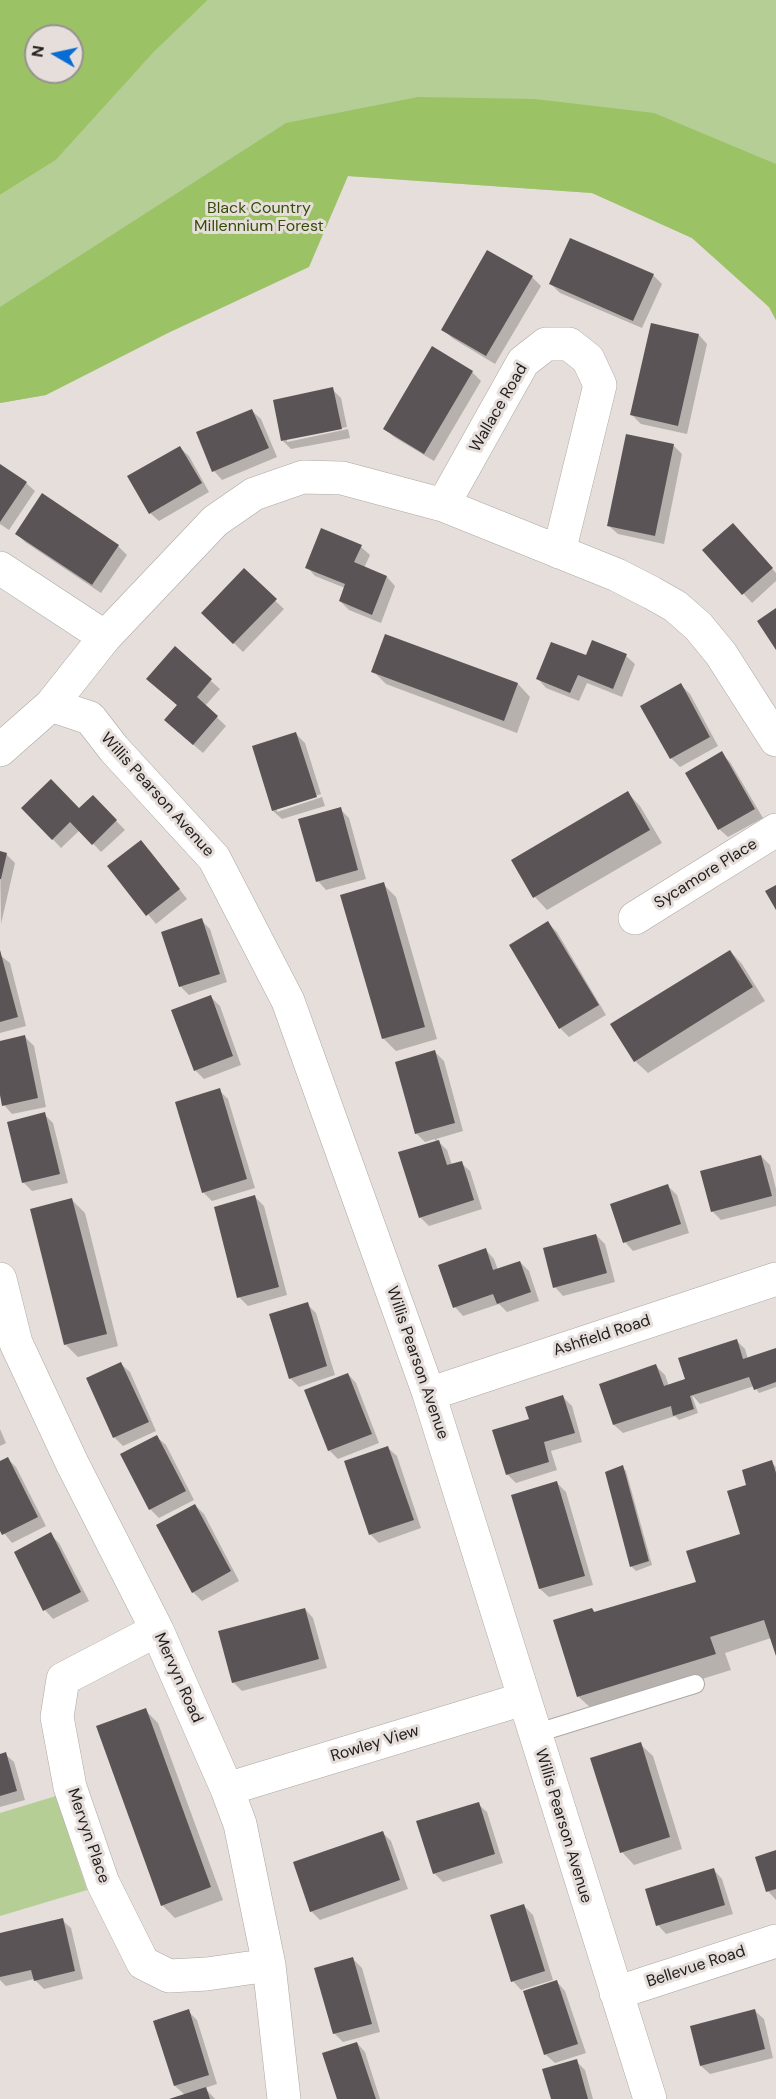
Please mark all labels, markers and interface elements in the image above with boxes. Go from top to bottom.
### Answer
north arrow [24,24,84,84]
text: N [26,44,49,59]
park label: Black Country Millennium Forest [194,199,324,237]
street label: Wallace Road [466,360,532,456]
street label: Willis Pearson Avenue [96,729,218,861]
street label: Sycamore Place [651,835,761,913]
street label: Willis Pearson Avenue [382,1284,452,1442]
street label: Ashfield Road [551,1311,653,1361]
street label: Mervyn Road [150,1630,206,1726]
street label: Rowley View [328,1721,422,1767]
street label: Willis Pearson Avenue [530,1746,596,1906]
street label: Mervyn Place [63,1786,113,1886]
street label: Bellevue Road [644,1942,748,1992]

